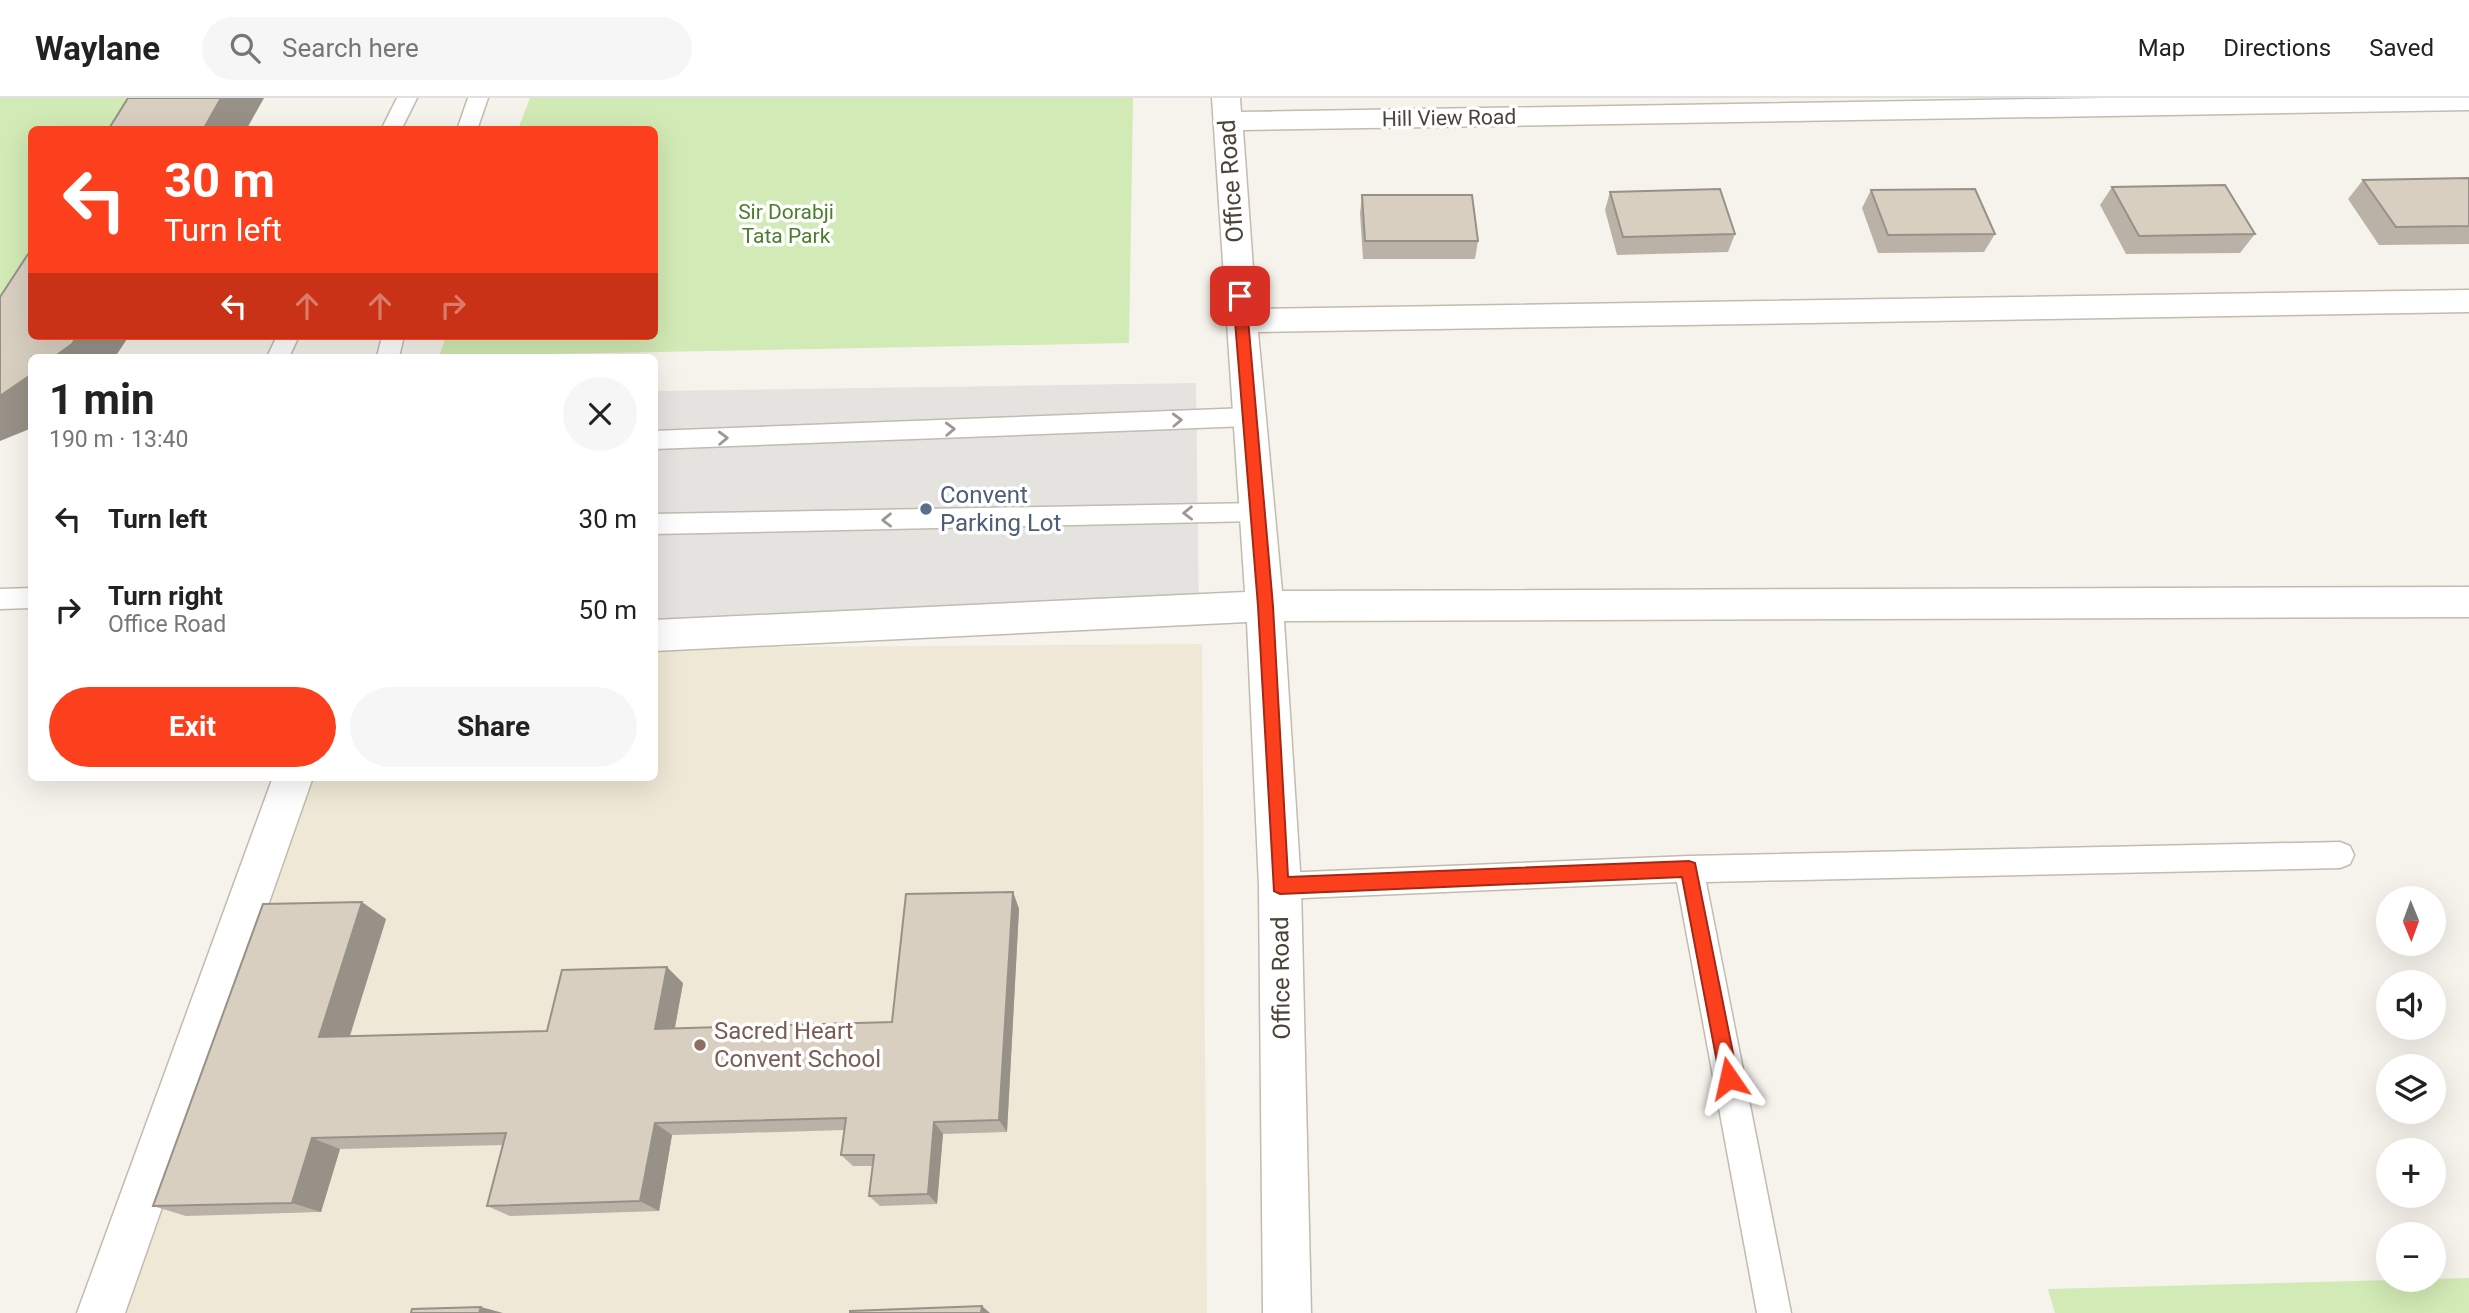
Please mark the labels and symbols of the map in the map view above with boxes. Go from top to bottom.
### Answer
street label: Hill View Road [1382,105,1516,131]
street label: Office Road [1213,119,1249,243]
park label: Sir Dorabji Tata Park [738,200,834,248]
pin [1210,266,1270,326]
one-way arrow [1172,413,1183,428]
one-way arrow [945,421,956,436]
one-way arrow [717,430,728,445]
place label: Convent Parking Lot [940,481,1061,537]
marker: Convent Parking Lot [918,501,934,517]
one-way arrow [1183,505,1193,521]
one-way arrow [882,512,893,527]
north arrow [2376,886,2446,956]
street label: Office Road [1266,916,1296,1040]
place label: Sacred Heart Convent School [714,1017,881,1073]
marker: Sacred Heart Convent School [692,1037,708,1053]
position arrow [1692,1041,1766,1115]

